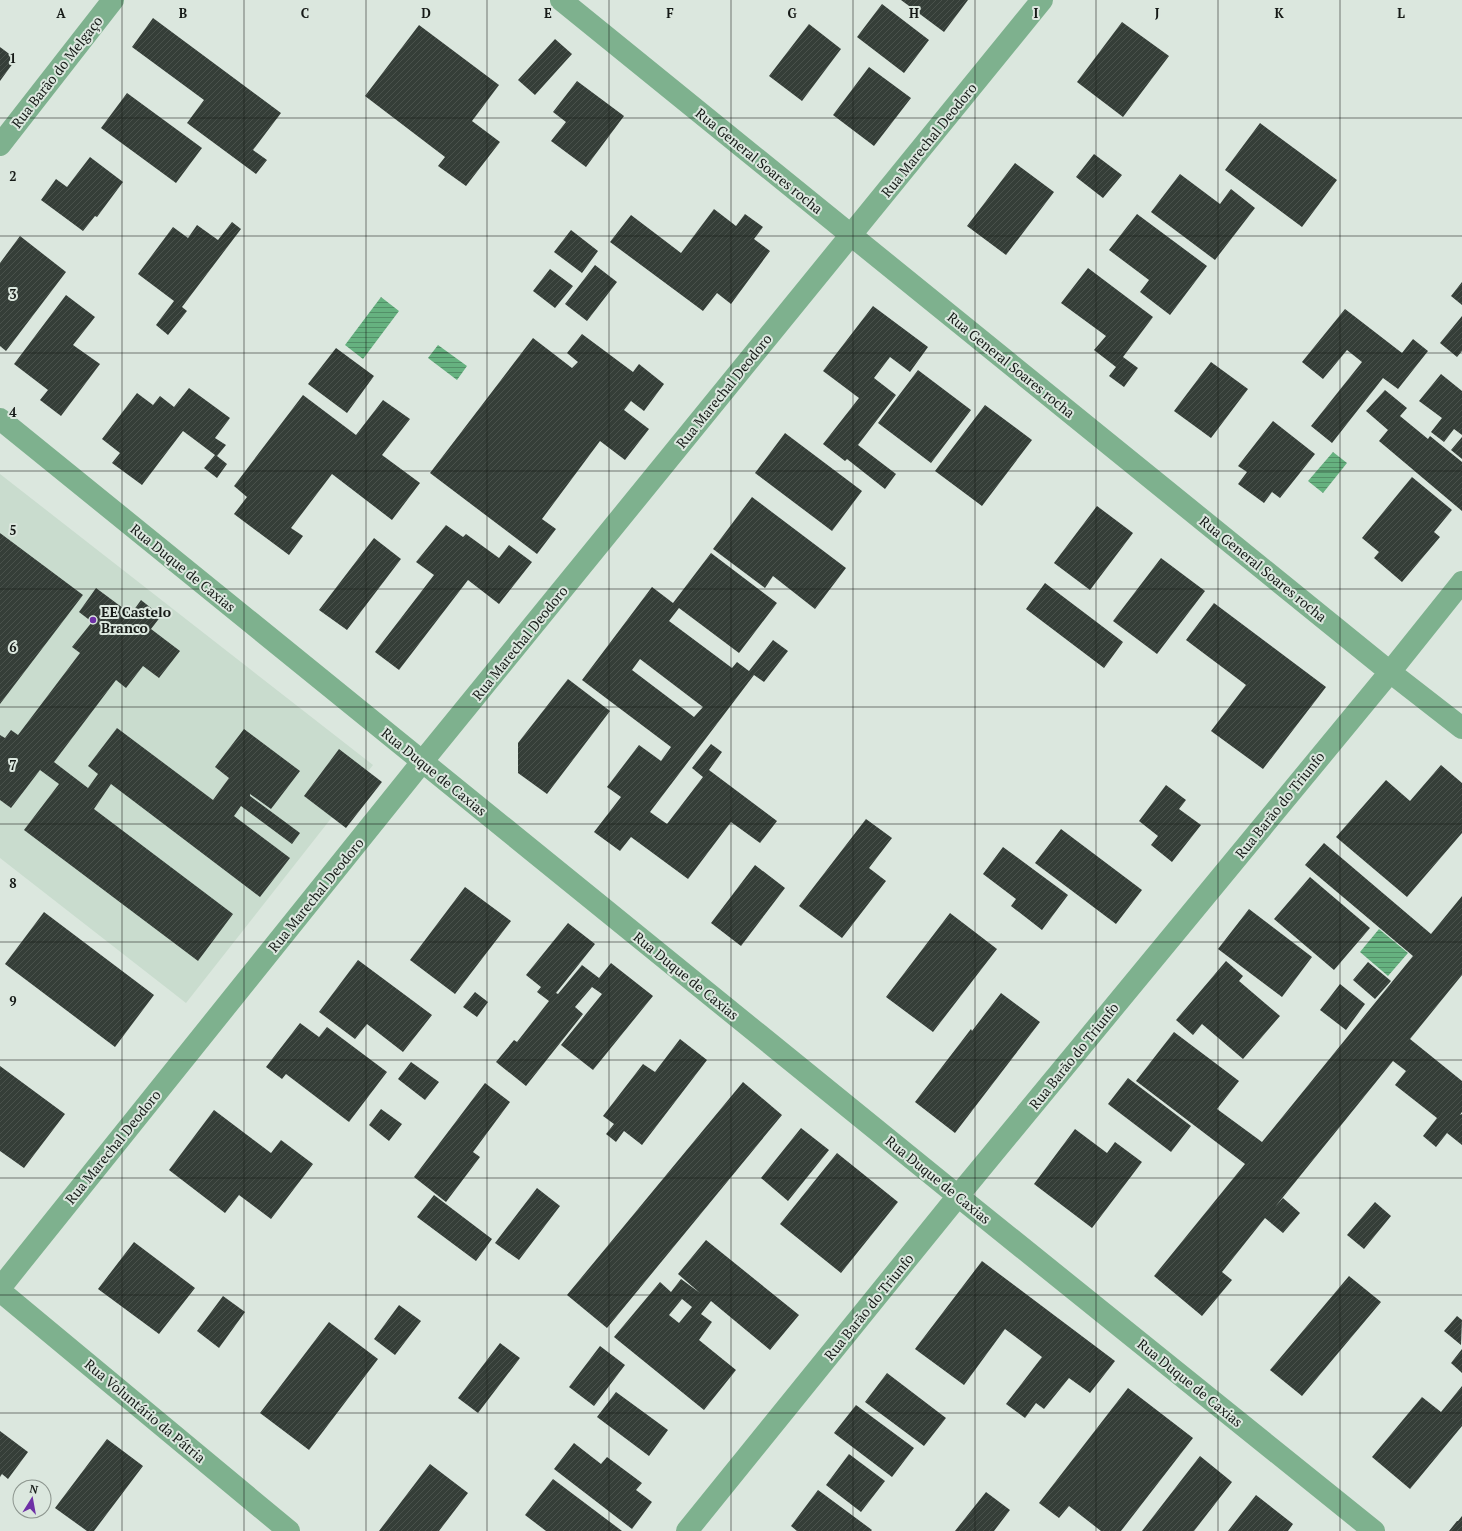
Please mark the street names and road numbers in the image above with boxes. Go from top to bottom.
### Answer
street label: Rua Barão do Melgaço [7,11,107,132]
street label: Rua Marechal Deodoro [877,78,981,201]
street label: Rua General Soares rocha [692,103,827,218]
street label: Rua General Soares rocha [944,307,1079,422]
street label: Rua Marechal Deodoro [672,329,776,452]
street label: Rua General Soares rocha [1196,511,1331,626]
street label: Rua Duque de Caxias [127,519,240,616]
street label: Rua Marechal Deodoro [468,581,572,704]
street label: Rua Duque de Caxias [378,723,491,820]
street label: Rua Barão do Triunfo [1231,747,1329,862]
street label: Rua Marechal Deodoro [264,833,368,956]
street label: Rua Duque de Caxias [630,927,743,1024]
street label: Rua Barão do Triunfo [1025,998,1123,1113]
street label: Rua Marechal Deodoro [61,1085,165,1208]
street label: Rua Duque de Caxias [882,1131,995,1228]
street label: Rua Barão do Triunfo [820,1249,918,1364]
street label: Rua Duque de Caxias [1134,1334,1247,1431]
street label: Rua Voluntário da Pátria [81,1354,210,1467]

